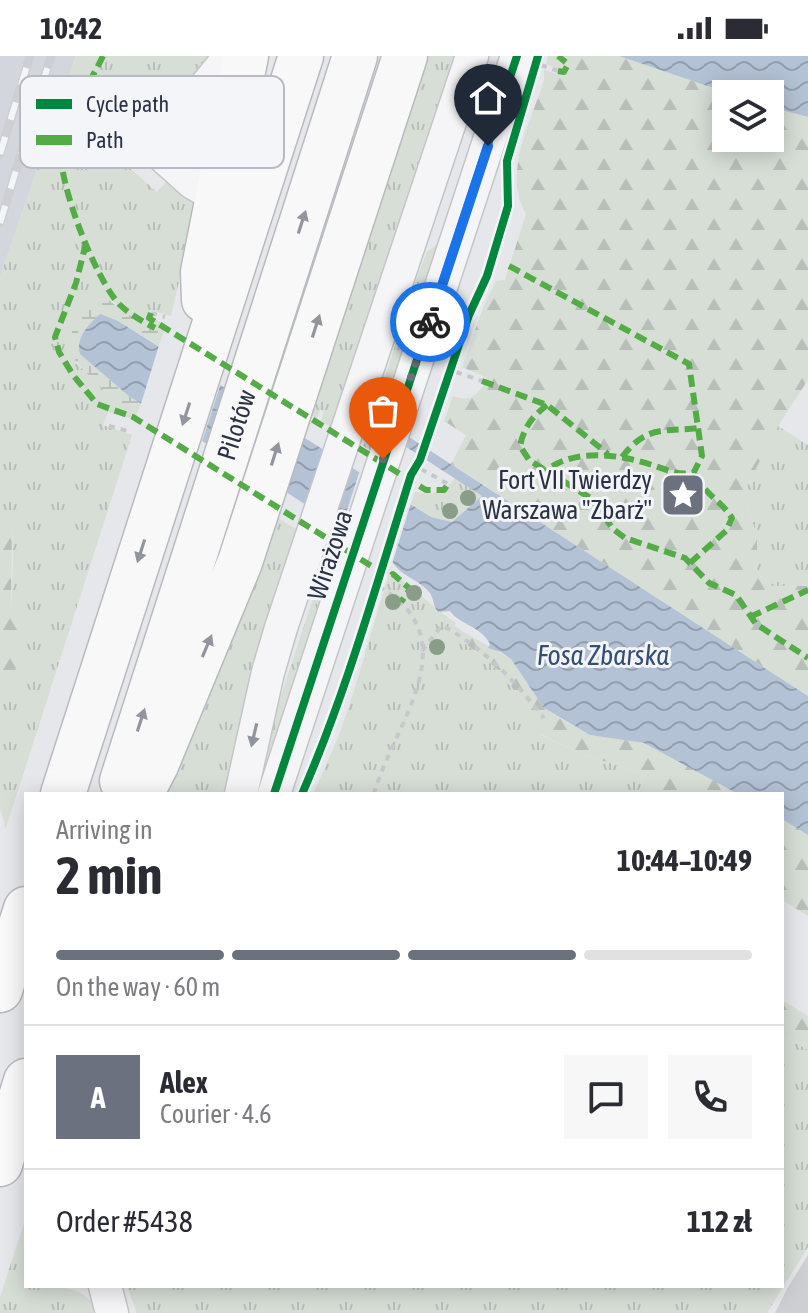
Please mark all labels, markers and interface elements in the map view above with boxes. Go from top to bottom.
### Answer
text: 10:42 [40,11,102,45]
pin [454,64,522,146]
legend [20,76,284,168]
icon: home [466,76,510,120]
map controls [712,80,784,152]
button: layers [712,80,784,152]
text: Cycle path [86,91,169,117]
text: Path [86,127,124,153]
one-way arrow [296,209,308,233]
courier [390,282,470,362]
icon: bike [408,300,452,344]
one-way arrow [310,313,323,337]
pin [349,377,417,459]
street label: Pilotów [211,386,262,464]
icon: bag [361,389,405,433]
one-way arrow [179,402,191,426]
one-way arrow [269,442,281,466]
place label: Fort VII Twierdzy Warszawa "Zbarż" [483,465,652,525]
place icon: Fort VII Twierdzy Warszawa "Zbarż" [659,471,707,519]
street label: Wirażowa [301,506,359,604]
one-way arrow [134,539,147,563]
one-way arrow [200,634,213,658]
water label: Fosa Zbarska [537,639,669,671]
one-way arrow [135,707,148,731]
one-way arrow [247,723,260,748]
text: Arriving in [56,815,153,845]
text: 10:44–10:49 [617,843,752,877]
text: 2 min [56,845,162,905]
text: On the way · 60 m [56,972,220,1002]
button: chat [564,1055,648,1139]
button: phone [668,1055,752,1139]
text: Alex [160,1065,208,1099]
text: A [91,1080,105,1114]
text: Courier · 4.6 [160,1099,271,1129]
text: Order #5438 [56,1204,193,1238]
text: 112 zł [687,1204,752,1238]

